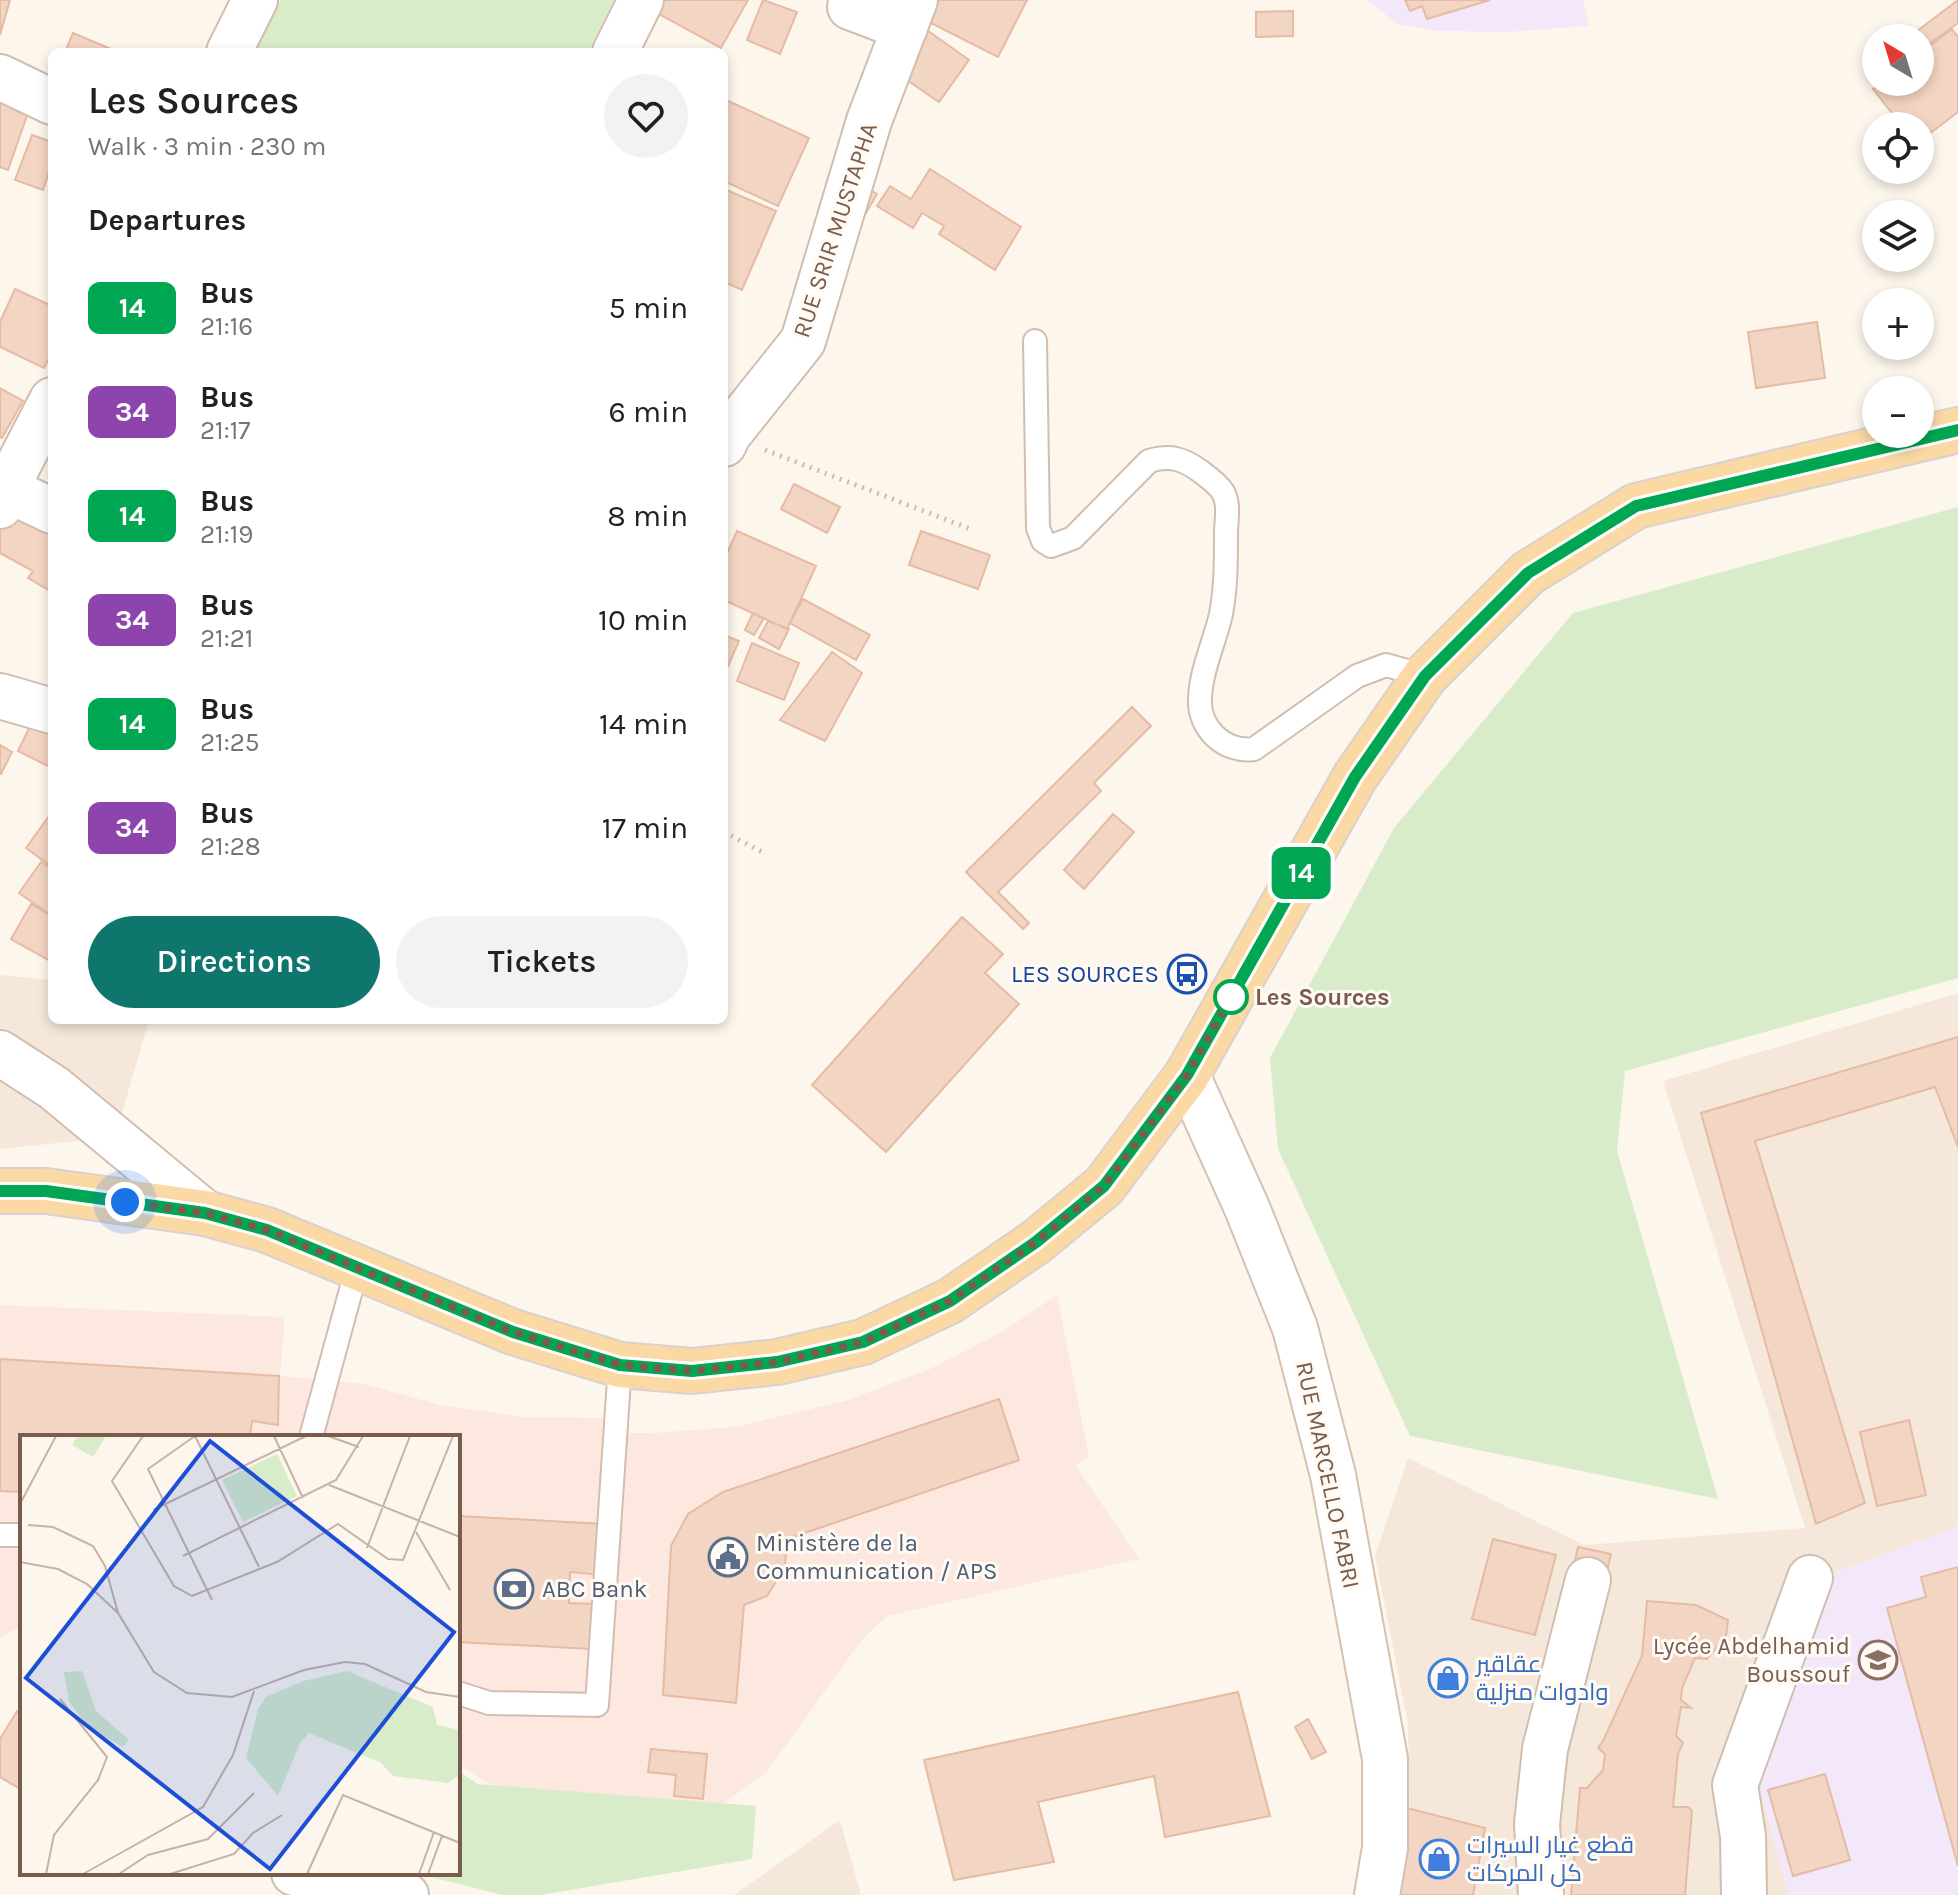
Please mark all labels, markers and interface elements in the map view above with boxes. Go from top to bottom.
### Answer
north arrow [1862,24,1934,96]
map controls [1862,24,1934,448]
button: heart [604,74,688,158]
text: Les Sources [88,78,299,123]
button: locate [1862,112,1934,184]
street label: RUE SRIR MUSTAPHA [787,119,883,341]
text: Walk · 3 min · 230 m [88,131,326,162]
button: layers [1862,200,1934,272]
text: Departures [88,202,246,238]
text: Bus [200,275,254,311]
button: + [1862,288,1934,360]
text: 5 min [609,290,688,326]
text: 14 [119,291,145,324]
text: 21:16 [200,311,253,342]
button: − [1862,376,1934,448]
text: Bus [200,379,254,415]
text: 6 min [609,394,688,430]
text: 34 [115,395,149,428]
text: 21:17 [200,415,250,446]
text: Bus [200,483,254,519]
text: 8 min [607,498,688,534]
text: 14 [119,499,145,532]
text: 21:19 [200,519,253,550]
text: Bus [200,587,254,623]
text: 10 min [598,602,688,638]
text: 34 [115,603,149,636]
text: 21:21 [200,623,253,654]
text: Bus [200,691,254,727]
text: 14 min [599,706,688,742]
text: 14 [119,707,145,740]
text: 21:25 [200,727,259,758]
text: Bus [200,795,254,831]
text: 17 min [602,810,688,846]
text: 34 [115,811,149,844]
text: 21:28 [200,831,261,862]
line badge: 14 [1265,847,1337,899]
text: 14 [1288,856,1314,889]
button: Directions [88,916,380,1008]
button: Tickets [396,916,688,1008]
bus stop icon: LES SOURCES [1166,953,1208,995]
place label: LES SOURCES [1011,960,1159,988]
marker: Les Sources [1214,980,1248,1014]
place label: Les Sources [1255,983,1390,1011]
your location [105,1182,145,1222]
street label: RUE MARCELLO FABRI [1290,1359,1366,1591]
inset map [20,1435,460,1875]
place label: Ministère de la Communication / APS [756,1529,998,1585]
public building icon: Ministère de la Communication / APS [707,1536,749,1578]
bank icon: ABC Bank [493,1568,535,1610]
place label: ABC Bank [542,1575,647,1603]
place label: Lycée Abdelhamid Boussouf [1653,1632,1851,1688]
school or university icon: Lycée Abdelhamid Boussouf [1857,1639,1899,1681]
place label: عقاقير وادوات منزلية [1474,1650,1609,1706]
shop icon: عقاقير وادوات منزلية [1427,1657,1469,1699]
place label: قطع غيار السيرات كل المركات [1467,1831,1634,1887]
shop icon: قطع غيار السيرات كل المركات [1418,1838,1460,1880]

